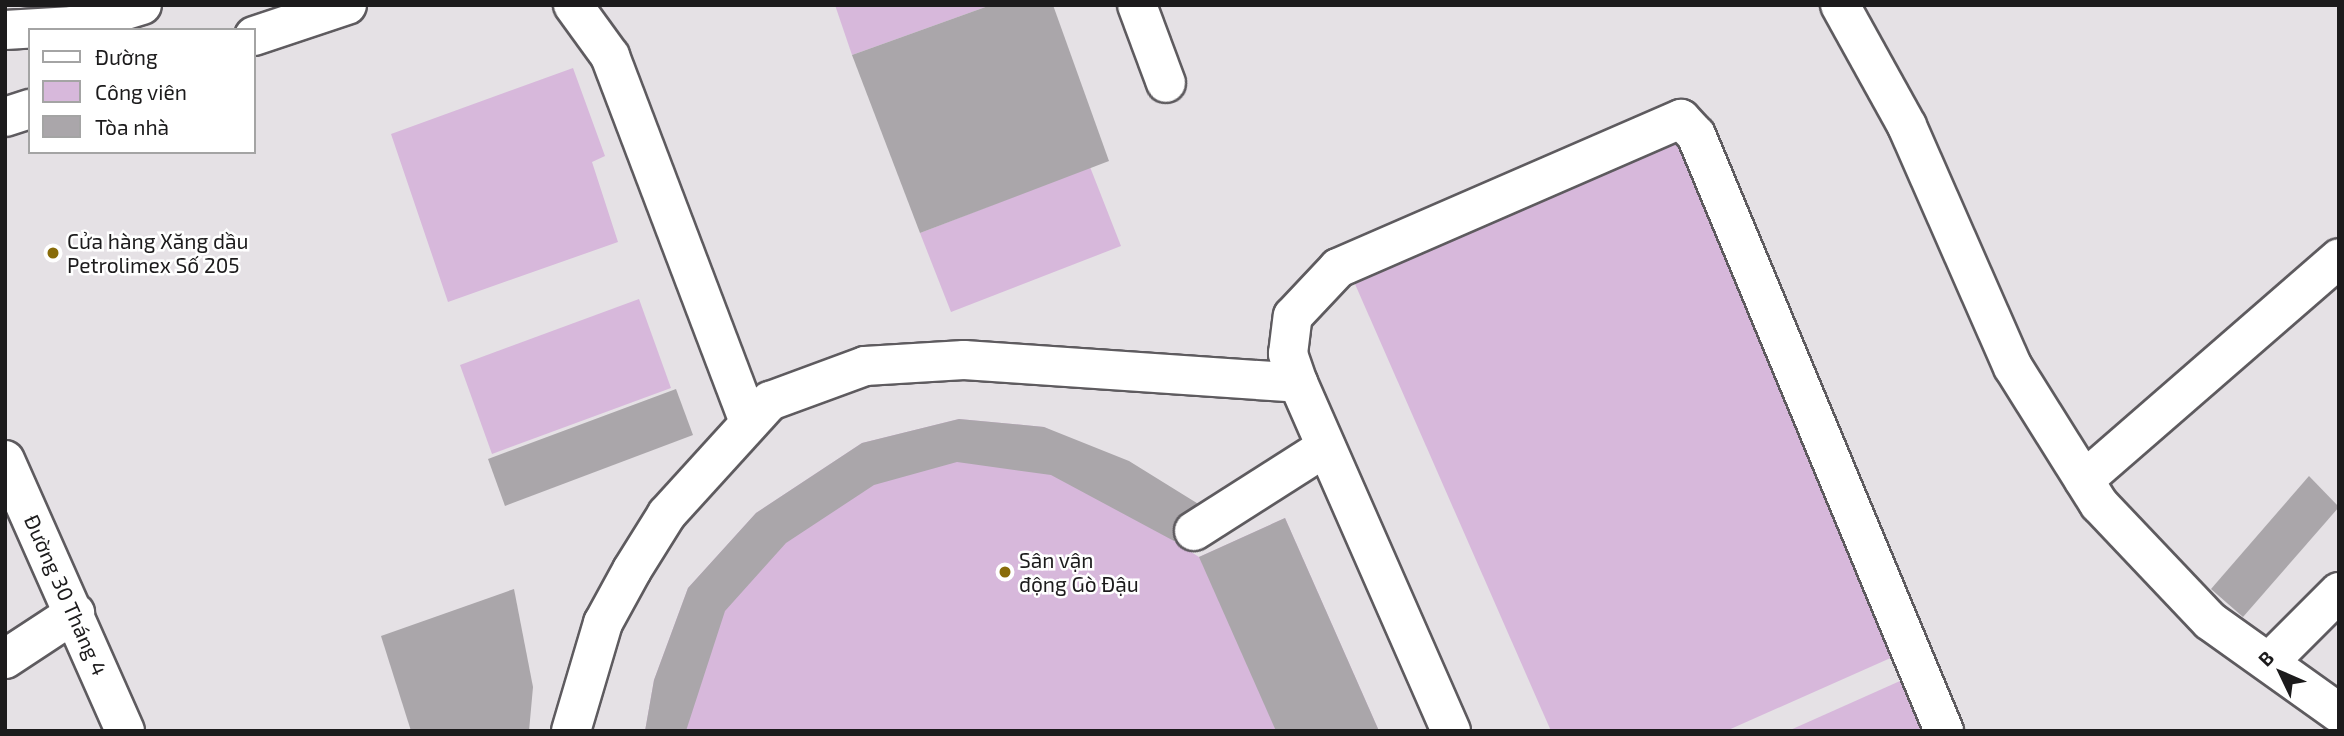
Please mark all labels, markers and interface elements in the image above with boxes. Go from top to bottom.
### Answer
legend [28,28,256,154]
text: Đường [95,44,158,69]
text: Công viên [95,79,187,104]
text: Tòa nhà [95,114,169,139]
place label: Cửa hàng Xăng dầu Petrolimex Số 205 [67,228,249,278]
marker: Cửa hàng Xăng dầu Petrolimex Số 205 [45,245,61,261]
street label: Đường 30 Tháng 4 [19,510,113,680]
place label: Sân vận động Gò Đậu [1019,547,1139,597]
marker: Sân vận động Gò Đậu [997,564,1013,580]
north arrow [2246,638,2316,708]
text: B [2253,646,2278,670]

